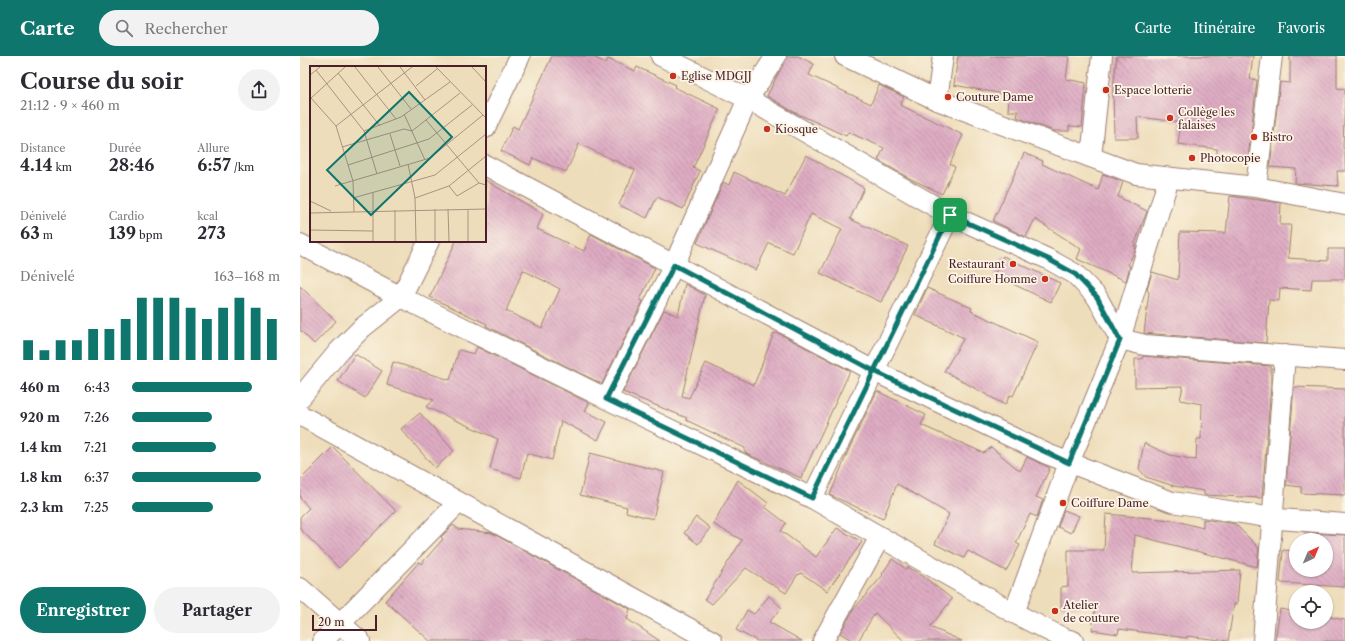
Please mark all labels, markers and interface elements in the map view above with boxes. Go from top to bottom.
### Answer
search box [99,10,379,46]
text: Carte [20,17,75,40]
icon: search [113,17,135,39]
text: Rechercher [145,19,228,38]
text: Carte [1135,19,1171,37]
text: Itinéraire [1193,19,1255,37]
text: Favoris [1277,19,1325,37]
inset map [310,66,486,242]
text: Course du soir [20,68,183,95]
button: share [238,69,280,111]
place label: Eglise MDGJJ [681,69,752,83]
marker: Eglise MDGJJ [668,71,678,81]
place label: Espace lotterie [1114,83,1192,97]
marker: Espace lotterie [1101,85,1111,95]
place label: Couture Dame [956,90,1033,104]
marker: Couture Dame [943,92,953,102]
text: 21:12 · 9 × 460 m [20,97,120,113]
place label: Collège les falaises [1178,105,1235,132]
marker: Collège les falaises [1165,113,1175,123]
place label: Kiosque [775,122,818,136]
marker: Kiosque [762,124,772,134]
place label: Bistro [1262,130,1293,144]
marker: Bistro [1249,132,1259,142]
text: Distance [20,141,66,155]
text: Durée [109,141,141,155]
text: Allure [197,141,229,155]
place label: Photocopie [1200,151,1260,165]
marker: Photocopie [1187,153,1197,163]
text: 4.14 [20,155,53,175]
text: 28:46 [109,155,154,175]
text: 6:57 [197,155,231,175]
text: km [53,160,72,174]
text: /km [231,160,254,174]
pin [933,198,967,232]
icon: arrive [939,204,961,226]
text: Dénivelé [20,209,66,223]
text: Cardio [109,209,144,223]
text: kcal [197,209,218,223]
text: 63 [20,223,40,243]
text: 139 [109,223,136,243]
text: 273 [197,223,226,243]
text: m [40,228,53,242]
text: bpm [136,228,163,242]
place label: Restaurant [948,257,1005,271]
marker: Restaurant [1008,259,1018,269]
text: Dénivelé [20,268,75,284]
text: 163–168 m [214,268,280,284]
place label: Coiffure Homme [948,272,1037,286]
marker: Coiffure Homme [1040,274,1050,284]
text: 460 m [20,379,60,395]
text: 6:43 [84,379,110,395]
text: 920 m [20,409,60,425]
text: 7:26 [84,409,109,425]
text: 1.4 km [20,439,62,455]
text: 7:21 [84,439,107,455]
text: 1.8 km [20,469,62,485]
text: 6:37 [84,469,109,485]
place label: Coiffure Dame [1071,496,1149,510]
marker: Coiffure Dame [1058,498,1068,508]
text: 2.3 km [20,499,63,515]
text: 7:25 [84,499,109,515]
north arrow [1289,533,1333,577]
map controls [1289,533,1333,629]
button: locate [1289,585,1333,629]
button: Enregistrer [20,587,146,633]
button: Partager [154,587,280,633]
place label: Atelier de couture [1062,598,1119,625]
marker: Atelier de couture [1050,606,1060,616]
scale bar [312,613,377,632]
text: 20 m [318,615,344,629]

